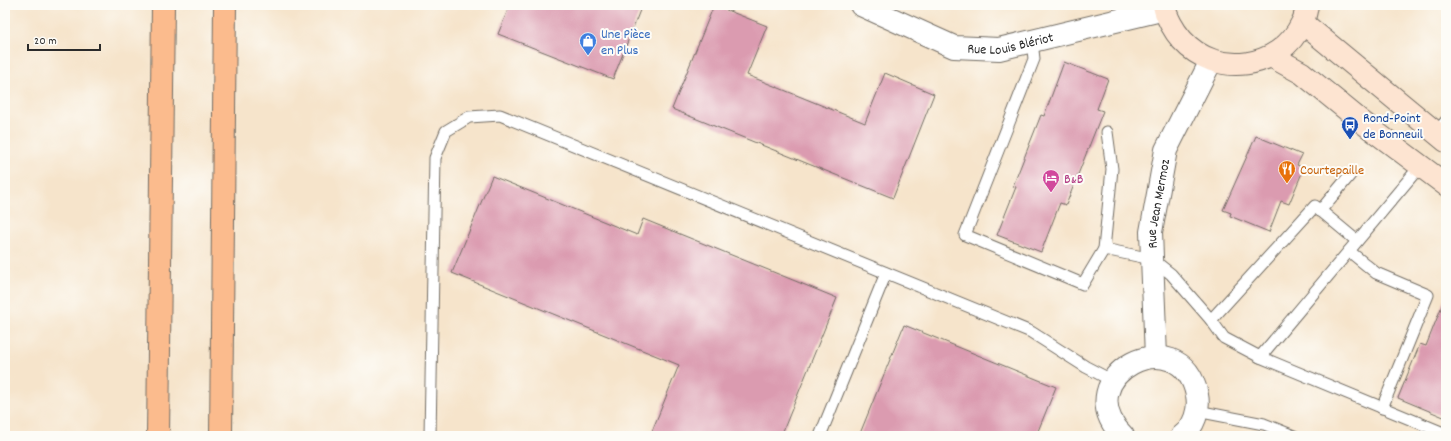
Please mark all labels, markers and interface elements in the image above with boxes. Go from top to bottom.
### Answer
place label: Une Pièce en Plus [601,25,650,61]
scale bar [28,26,100,52]
street label: Rue Louis Blériot [967,28,1056,61]
shop icon: Une Pièce en Plus [578,31,598,56]
text: 20 m [34,33,57,50]
place label: Rond-Point de Bonneuil [1363,109,1423,145]
bus stop icon: Rond-Point de Bonneuil [1340,115,1360,140]
street label: Rue Jean Mermoz [1143,157,1176,249]
restaurant icon: Courtepaille [1277,159,1297,184]
place label: Courtepaille [1300,161,1364,181]
hotel icon: B&B [1041,168,1061,193]
place label: B&B [1064,170,1084,190]

